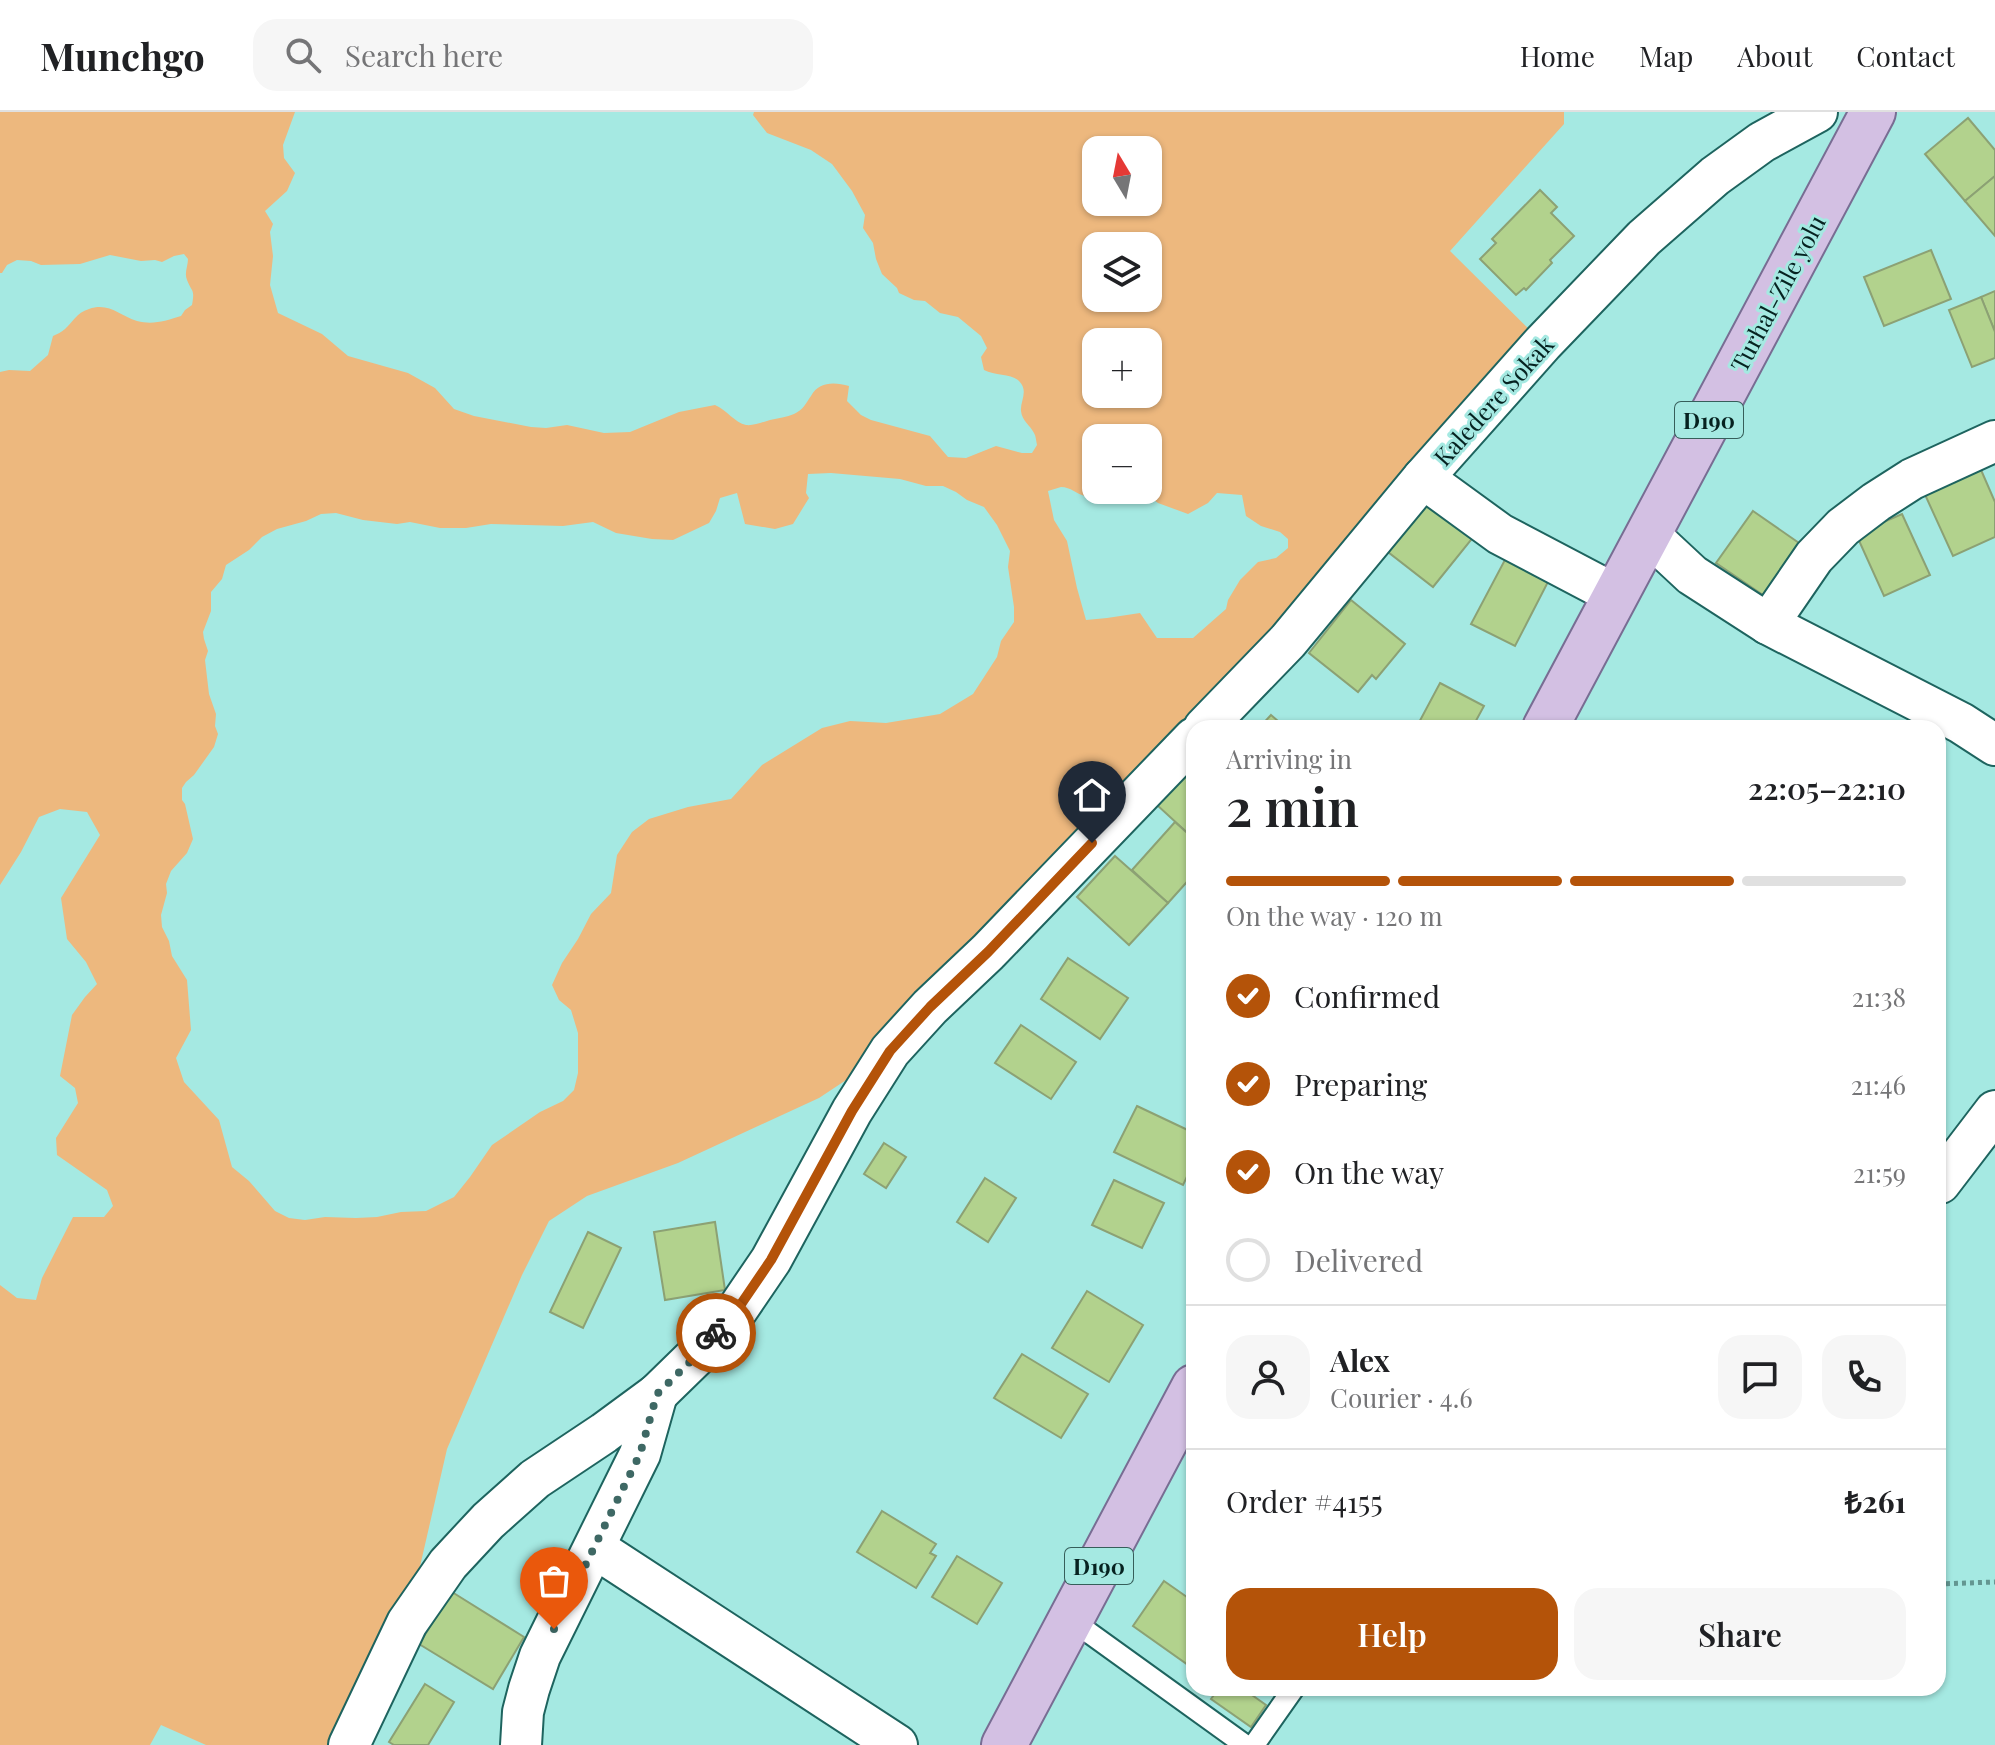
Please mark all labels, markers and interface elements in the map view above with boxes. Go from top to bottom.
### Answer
search box [253,19,813,91]
text: Munchgo [40,30,205,81]
icon: search [281,33,325,77]
text: Search here [345,35,503,75]
text: Home [1520,37,1595,74]
text: Map [1639,37,1693,74]
text: About [1737,37,1812,74]
text: Contact [1856,37,1955,74]
north arrow [1082,136,1162,216]
map controls [1082,136,1162,504]
street label: Turhal-Zile yolu [1722,209,1832,377]
button: layers [1082,232,1162,312]
street label: Kaledere Sokak [1426,327,1561,472]
button: + [1082,328,1162,408]
road number: D190 [1675,402,1743,438]
button: − [1082,424,1162,504]
text: Arriving in [1226,741,1352,776]
pin [1058,761,1126,843]
text: 22:05–22:10 [1748,768,1906,808]
text: 2 min [1226,771,1359,840]
icon: home [1070,773,1114,817]
text: On the way · 120 m [1226,898,1443,933]
icon: check [1226,974,1270,1018]
text: Confirmed [1294,976,1440,1016]
text: 21:38 [1852,979,1906,1014]
icon: check [1226,1062,1270,1106]
text: Preparing [1294,1064,1427,1104]
text: 21:46 [1851,1067,1906,1102]
icon: check [1226,1150,1270,1194]
text: On the way [1294,1152,1444,1192]
text: 21:59 [1853,1155,1906,1190]
text: Delivered [1294,1240,1423,1280]
courier [676,1293,756,1373]
icon: bike [694,1311,738,1355]
button: person [1226,1335,1310,1419]
button: chat [1718,1335,1802,1419]
button: phone [1822,1335,1906,1419]
text: Alex [1330,1340,1390,1380]
text: Courier · 4.6 [1330,1380,1473,1415]
text: Order #4155 [1226,1481,1383,1521]
text: ₺261 [1845,1481,1906,1521]
pin [520,1547,588,1629]
road number: D190 [1065,1548,1133,1584]
icon: bag [532,1559,576,1603]
button: Help [1226,1588,1558,1680]
button: Share [1574,1588,1906,1680]

